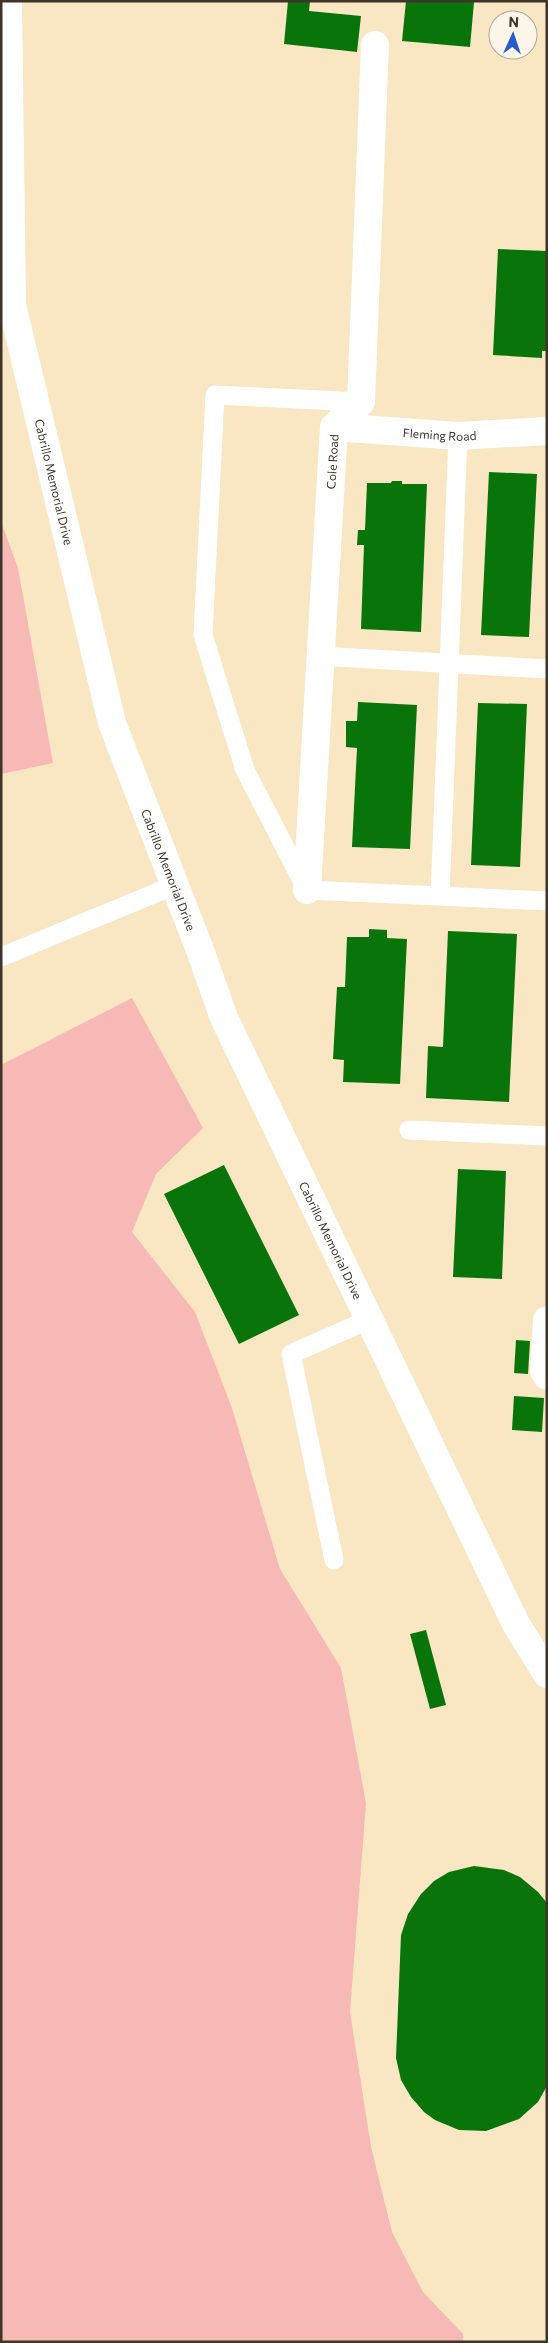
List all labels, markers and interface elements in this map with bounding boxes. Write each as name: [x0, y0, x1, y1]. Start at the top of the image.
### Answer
north arrow: [488, 10, 538, 60]
text: N: [508, 13, 519, 30]
street label: Cabrillo Memorial Drive: [33, 418, 76, 546]
street label: Fleming Road: [402, 425, 477, 443]
street label: Cole Road: [323, 434, 341, 490]
street label: Cabrillo Memorial Drive: [139, 807, 199, 932]
street label: Cabrillo Memorial Drive: [297, 1179, 365, 1301]

